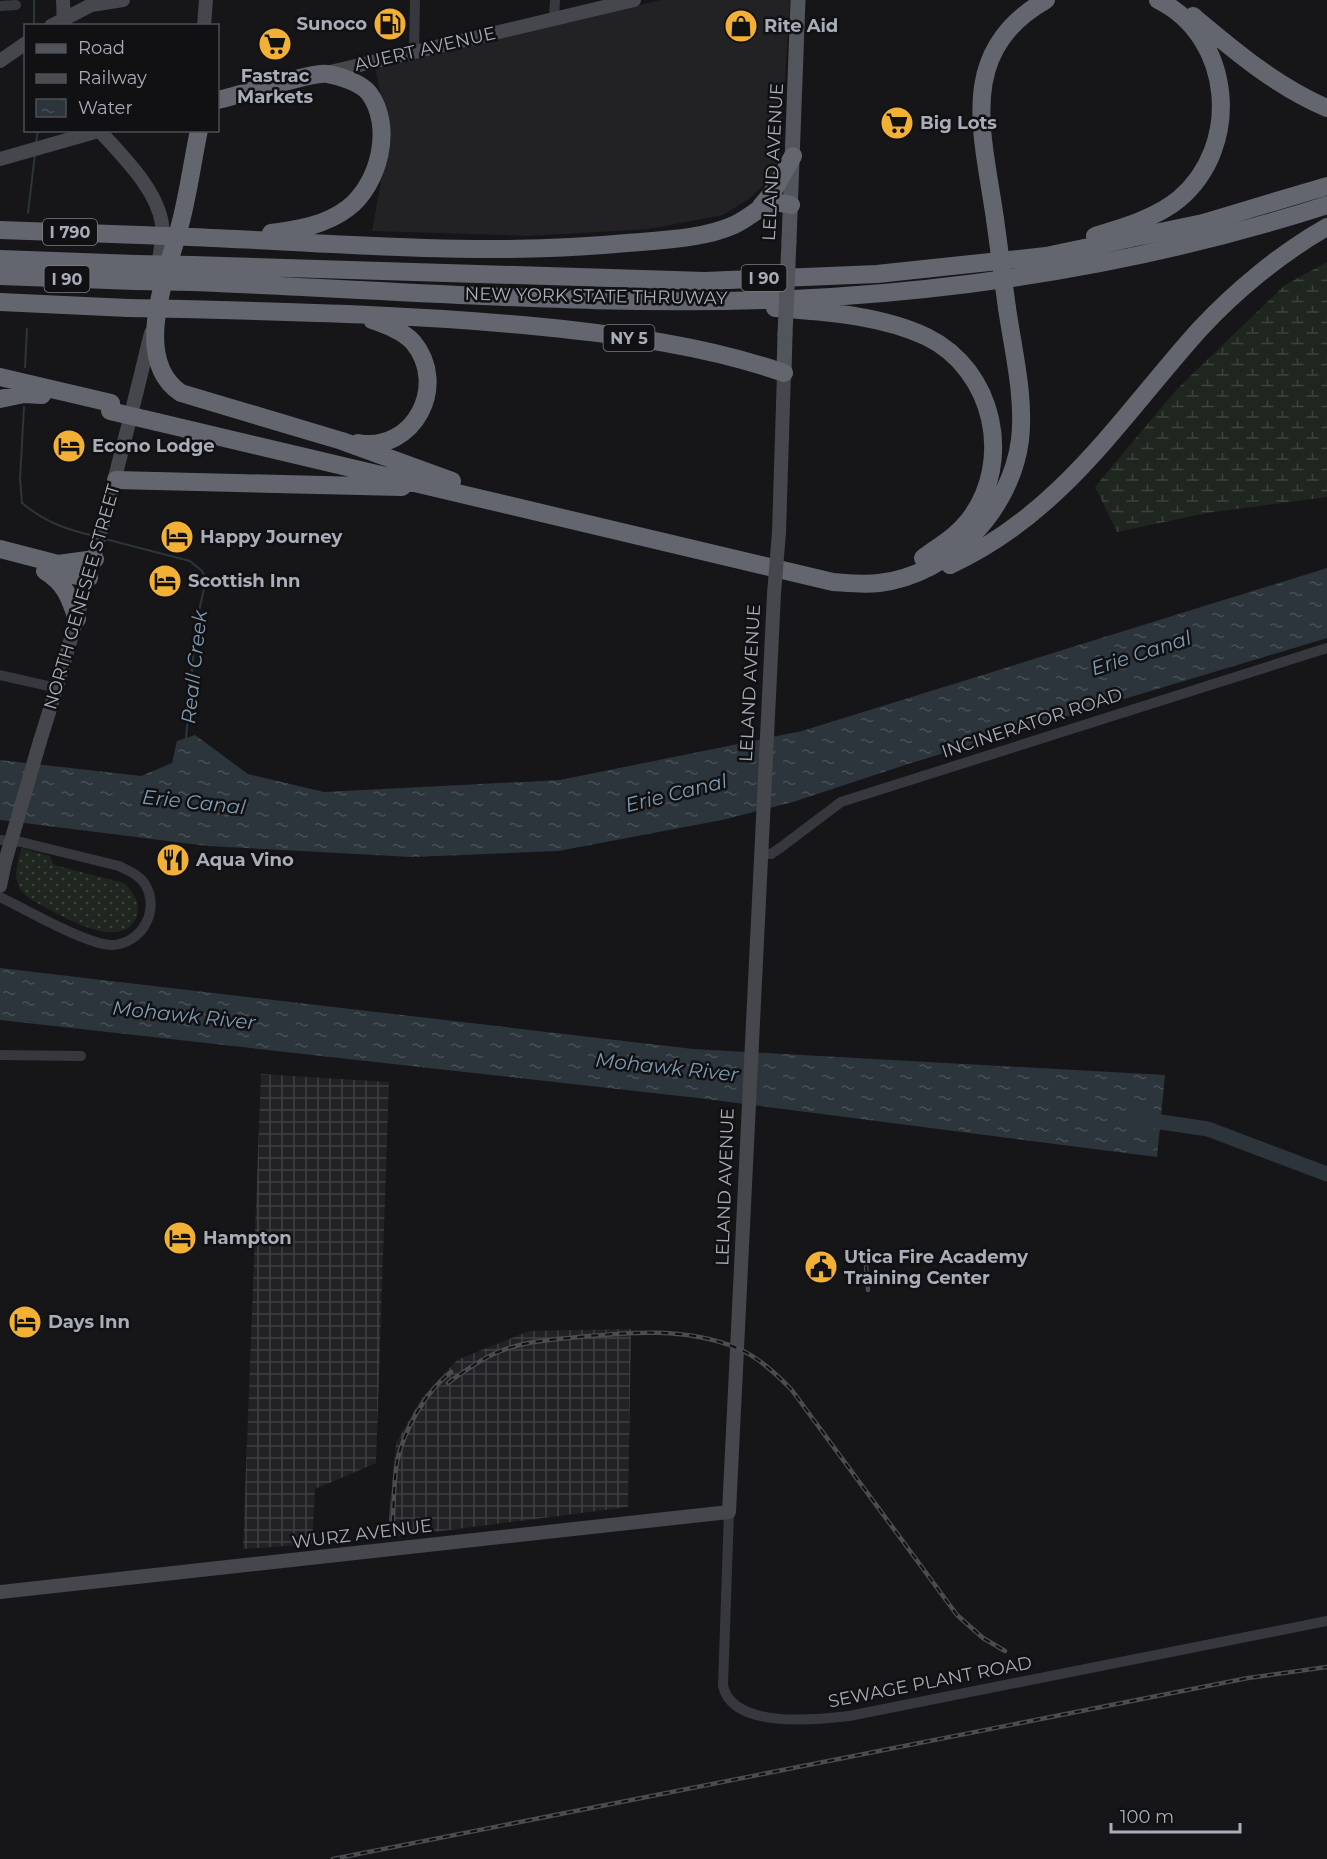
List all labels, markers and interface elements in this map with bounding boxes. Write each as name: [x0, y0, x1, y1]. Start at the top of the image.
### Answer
fuel station icon: Sunoco: [372, 6, 408, 42]
shop icon: Rite Aid: [723, 8, 759, 44]
place label: Sunoco: [297, 13, 367, 35]
place label: Rite Aid: [764, 15, 838, 37]
street label: AUERT AVENUE: [352, 22, 498, 76]
legend: [24, 24, 219, 132]
supermarket icon: Fastrac Markets: [257, 26, 293, 62]
text: Road: [78, 37, 125, 59]
place label: Fastrac Markets: [237, 65, 313, 108]
text: Railway: [78, 67, 147, 89]
street label: LELAND AVENUE: [758, 83, 788, 241]
text: Water: [78, 97, 133, 119]
supermarket icon: Big Lots: [879, 105, 915, 141]
place label: Big Lots: [920, 112, 997, 134]
road number: I 790: [43, 219, 97, 245]
road number: I 90: [742, 265, 786, 291]
road number: I 90: [44, 266, 90, 292]
street label: NEW YORK STATE THRUWAY: [464, 283, 728, 309]
road number: NY 5: [604, 325, 654, 351]
hotel icon: Econo Lodge: [51, 428, 87, 464]
place label: Econo Lodge: [92, 435, 215, 457]
street label: NORTH GENESEE STREET: [39, 481, 125, 712]
hotel icon: Happy Journey: [159, 519, 195, 555]
place label: Happy Journey: [200, 526, 343, 548]
hotel icon: Scottish Inn: [147, 563, 183, 599]
place label: Scottish Inn: [188, 570, 301, 592]
street label: LELAND AVENUE: [735, 604, 765, 762]
water label: Reall Creek: [176, 608, 212, 725]
water label: Erie Canal: [1088, 625, 1195, 680]
street label: INCINERATOR ROAD: [939, 683, 1125, 763]
water label: Erie Canal: [623, 769, 730, 817]
water label: Erie Canal: [141, 785, 248, 819]
restaurant icon: Aqua Vino: [155, 842, 191, 878]
place label: Aqua Vino: [195, 849, 294, 871]
water label: Mohawk River: [111, 996, 258, 1035]
water label: Mohawk River: [594, 1048, 741, 1087]
street label: LELAND AVENUE: [711, 1108, 739, 1266]
hotel icon: Hampton: [162, 1220, 198, 1256]
place label: Hampton: [203, 1227, 292, 1249]
place label: Utica Fire Academy Training Center: [844, 1246, 1028, 1289]
public building icon: Utica Fire Academy Training Center: [803, 1249, 839, 1285]
hotel icon: Days Inn: [7, 1304, 43, 1340]
place label: Days Inn: [48, 1311, 130, 1333]
street label: WURZ AVENUE: [291, 1514, 433, 1554]
street label: SEWAGE PLANT ROAD: [826, 1651, 1034, 1713]
scale bar: [1111, 1796, 1240, 1834]
text: 100 m: [1120, 1806, 1174, 1828]

